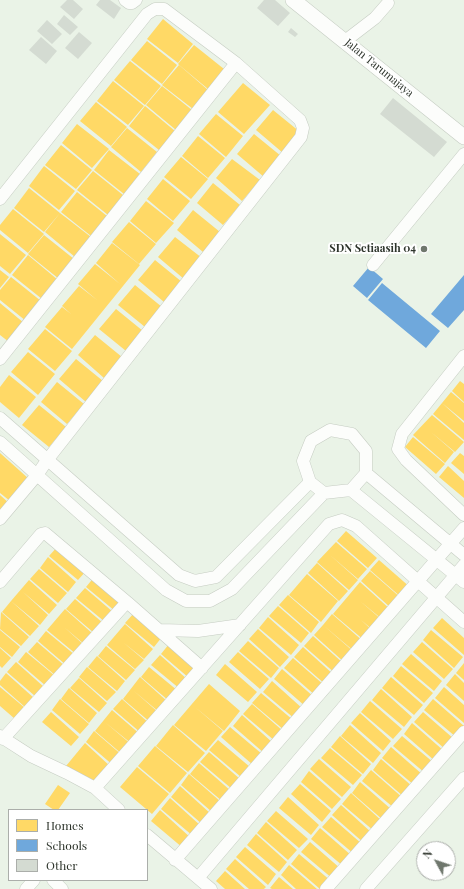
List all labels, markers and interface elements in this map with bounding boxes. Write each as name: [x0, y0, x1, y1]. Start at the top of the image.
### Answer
street label: Jalan Tarumajaya: [342, 36, 416, 100]
place label: SDN Setiaasih 04: [329, 242, 416, 256]
marker: SDN Setiaasih 04: [419, 244, 429, 254]
legend: [8, 809, 148, 881]
text: Homes: [46, 817, 84, 833]
text: Schools: [46, 837, 87, 853]
north arrow: [416, 841, 456, 881]
text: N: [419, 846, 435, 861]
text: Other: [46, 857, 78, 873]

